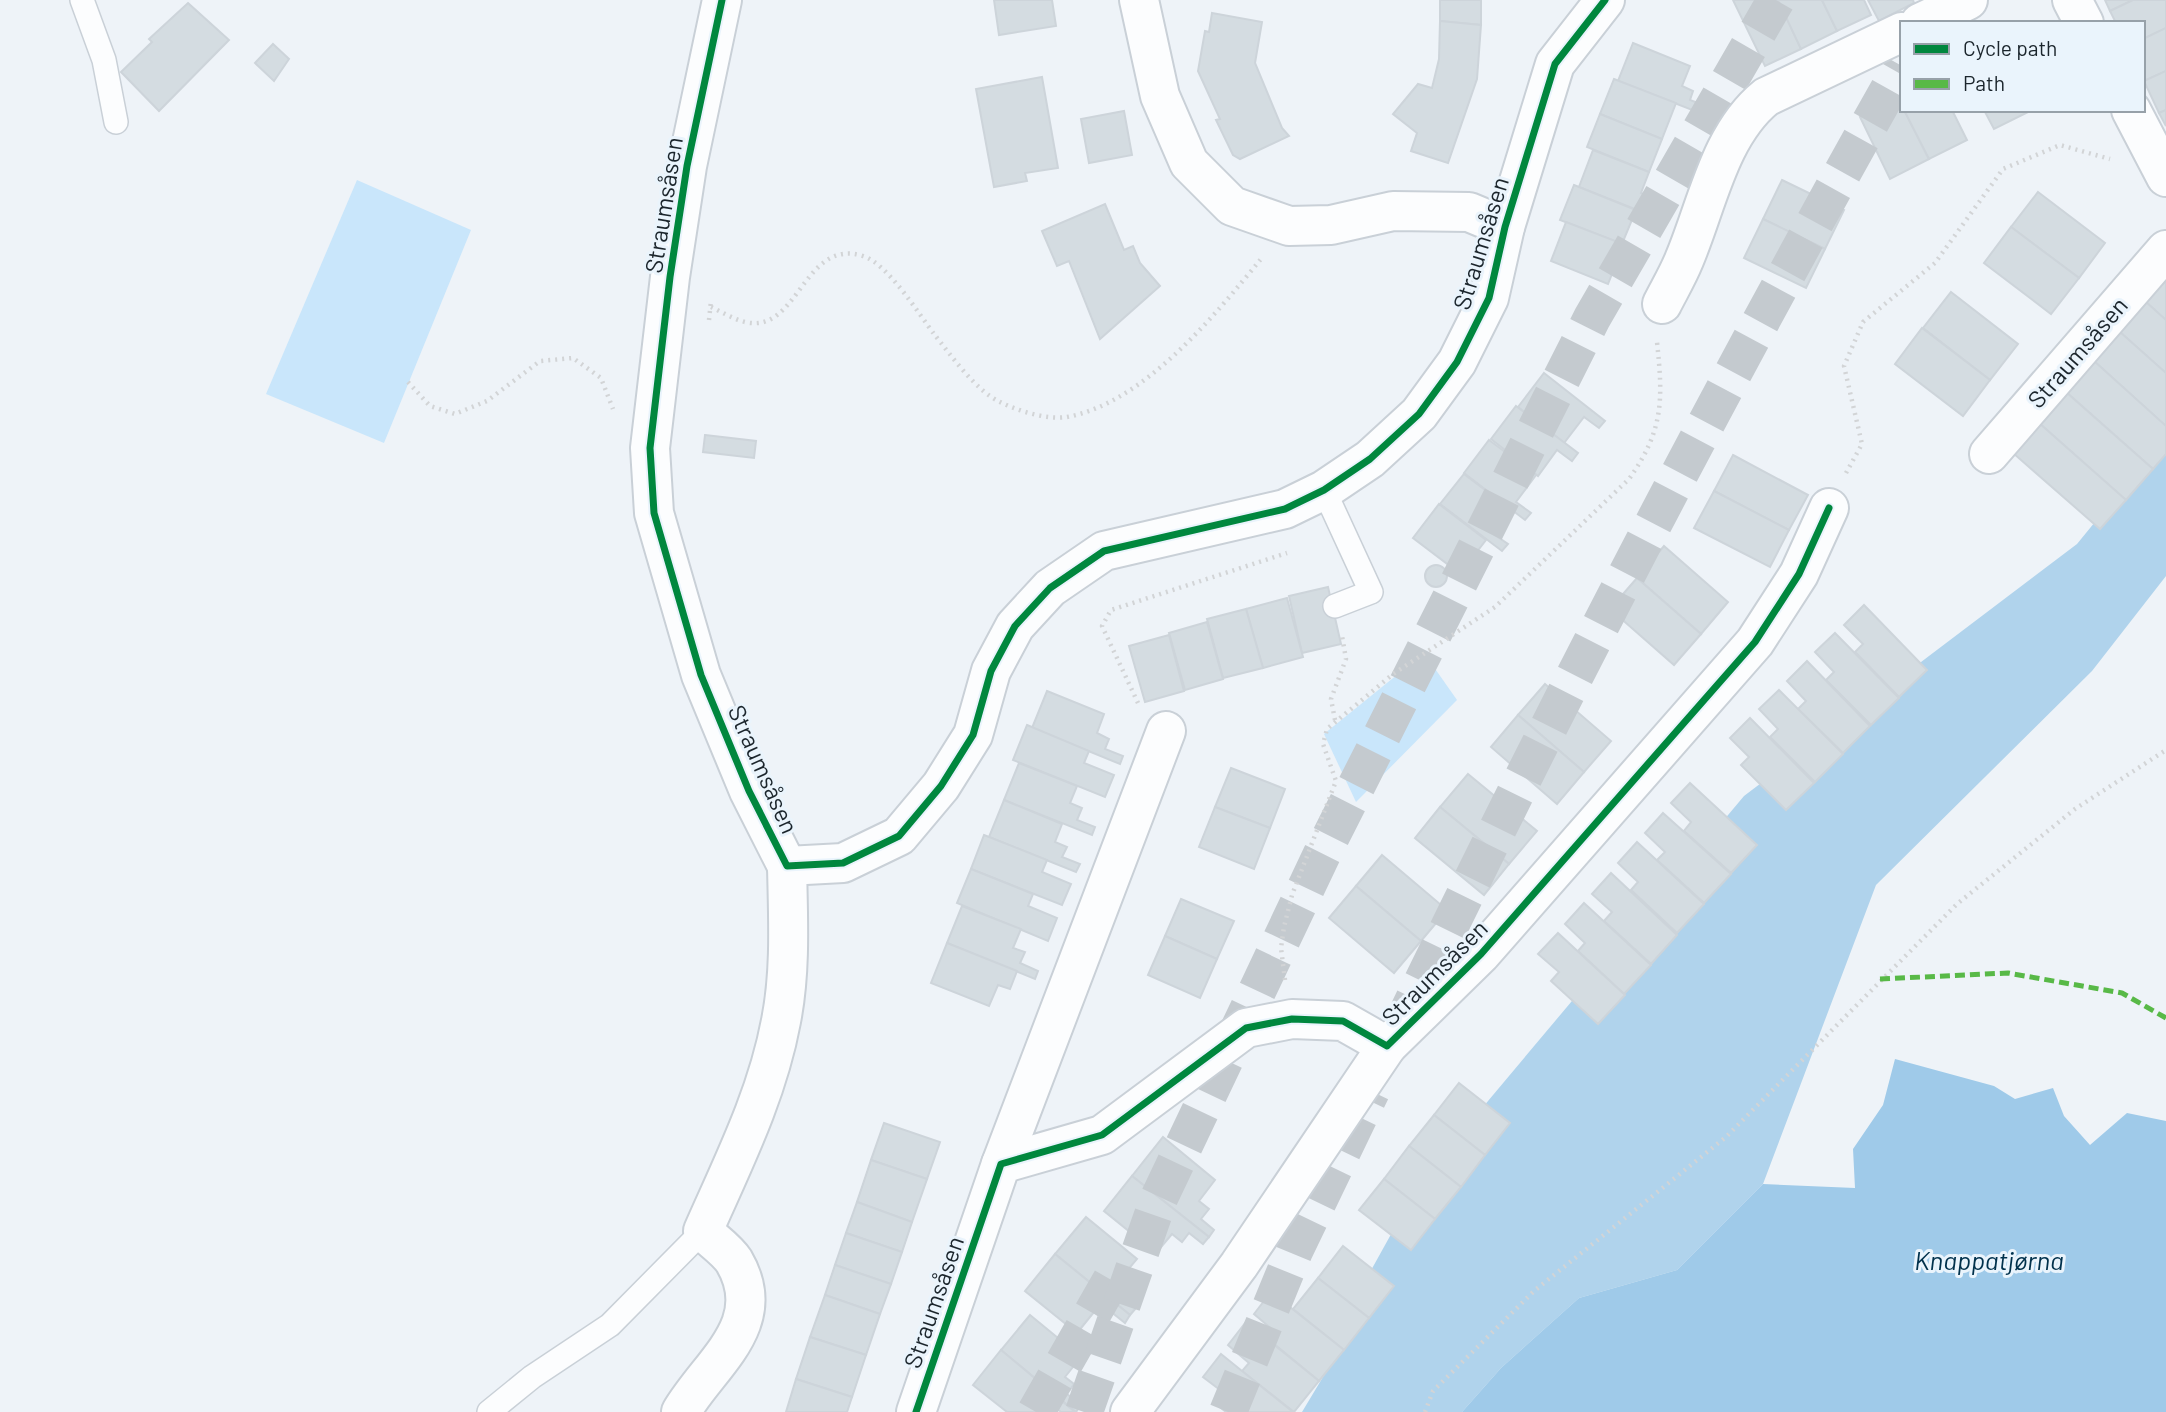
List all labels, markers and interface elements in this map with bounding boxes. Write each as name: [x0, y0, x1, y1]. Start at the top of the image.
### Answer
legend: [1900, 21, 2145, 112]
text: Cycle path: [1963, 35, 2057, 60]
text: Path: [1963, 70, 2005, 95]
street label: Straumsåsen: [638, 135, 688, 275]
street label: Straumsåsen: [1446, 173, 1514, 313]
street label: Straumsåsen: [2021, 291, 2133, 413]
street label: Straumsåsen: [723, 700, 805, 838]
street label: Straumsåsen: [1375, 913, 1493, 1031]
street label: Straumsåsen: [897, 1232, 969, 1372]
water label: Knappatjørna: [1914, 1244, 2064, 1275]

